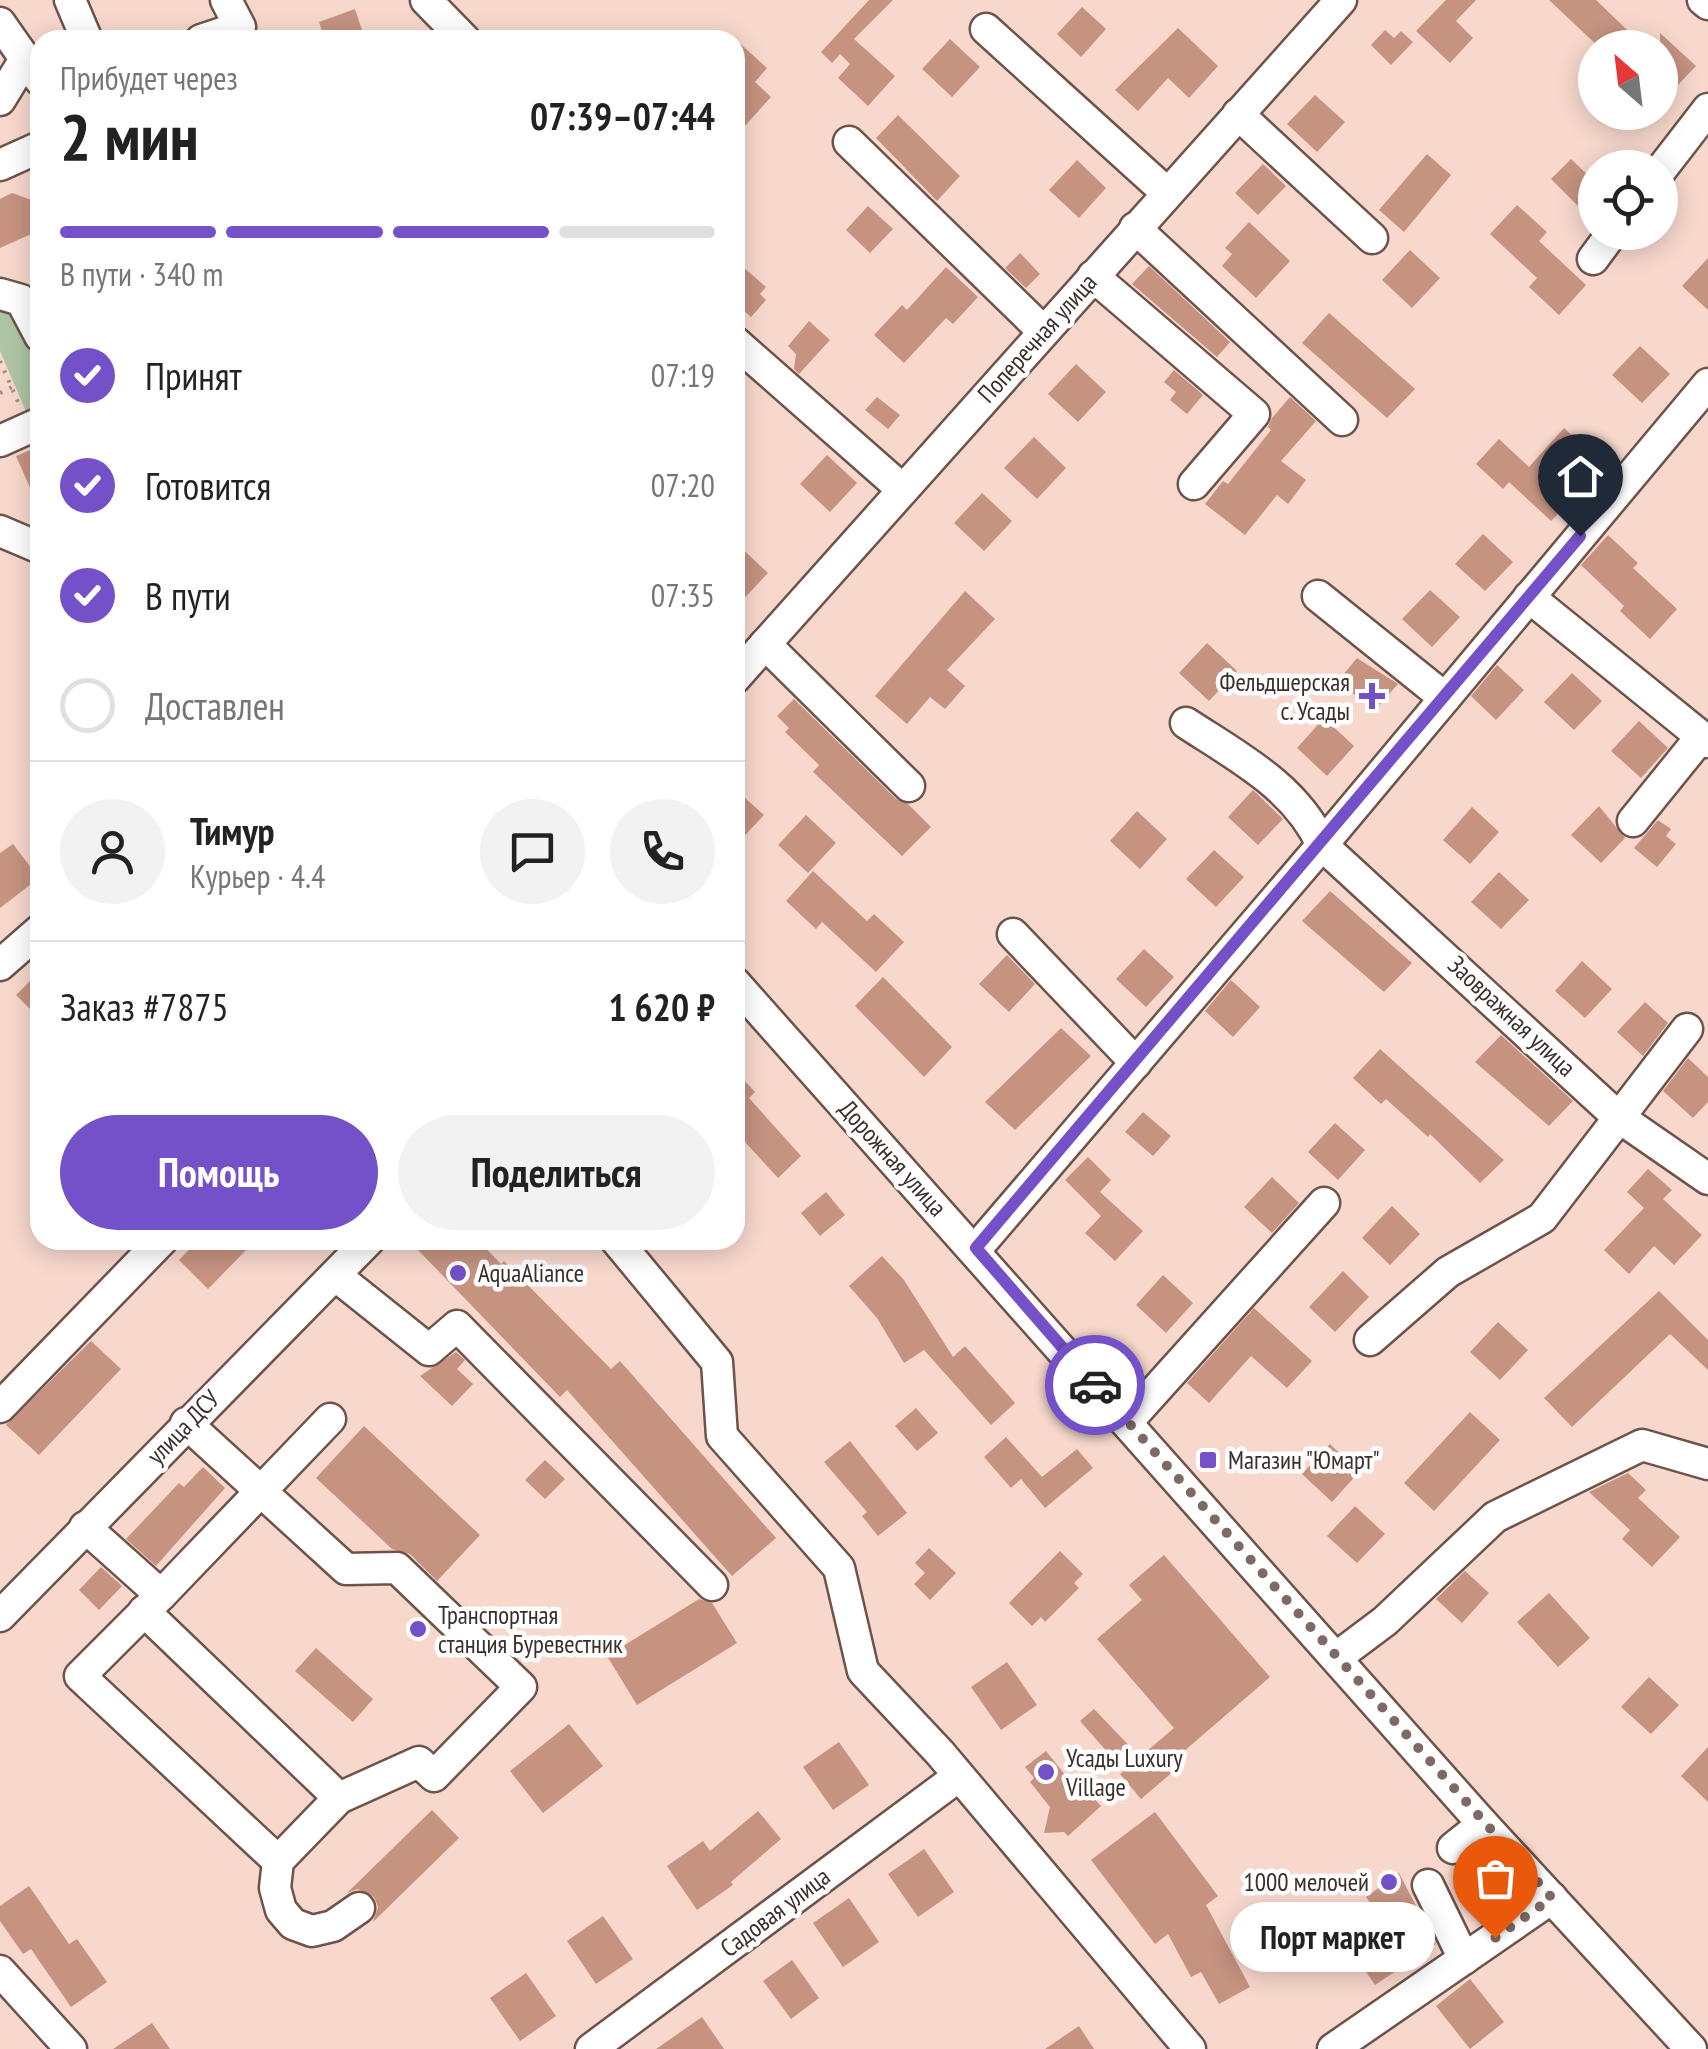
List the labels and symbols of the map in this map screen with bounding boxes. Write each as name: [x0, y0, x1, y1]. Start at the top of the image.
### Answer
north arrow: [1578, 30, 1678, 130]
street label: Поперечная улица: [971, 267, 1103, 409]
pin: [1538, 434, 1623, 537]
place label: Фельдшерская с. Усады: [1220, 666, 1350, 727]
marker: Фельдшерская с. Усады: [1359, 683, 1385, 709]
street label: Заовражная улица: [1441, 949, 1583, 1083]
street label: Дорожная улица: [832, 1093, 954, 1223]
place label: AquaAliance: [478, 1257, 584, 1289]
marker: AquaAliance: [447, 1262, 469, 1284]
courier: [1045, 1335, 1145, 1435]
street label: улица ДСУ: [140, 1382, 227, 1471]
place label: Магазин "Юмарт": [1228, 1444, 1380, 1476]
marker: Магазин "Юмарт": [1197, 1449, 1219, 1471]
place label: Транспортная станция Буревестник: [438, 1599, 623, 1660]
marker: Транспортная станция Буревестник: [407, 1618, 429, 1640]
place label: Усады Luxury Village: [1065, 1742, 1183, 1803]
marker: Усады Luxury Village: [1035, 1761, 1057, 1783]
pin: [1453, 1836, 1538, 1939]
street label: Садовая улица: [714, 1860, 836, 1964]
place label: 1000 мелочей: [1244, 1866, 1369, 1898]
marker: 1000 мелочей: [1378, 1871, 1400, 1893]
callout: Порт маркет: [1230, 1903, 1435, 1973]

